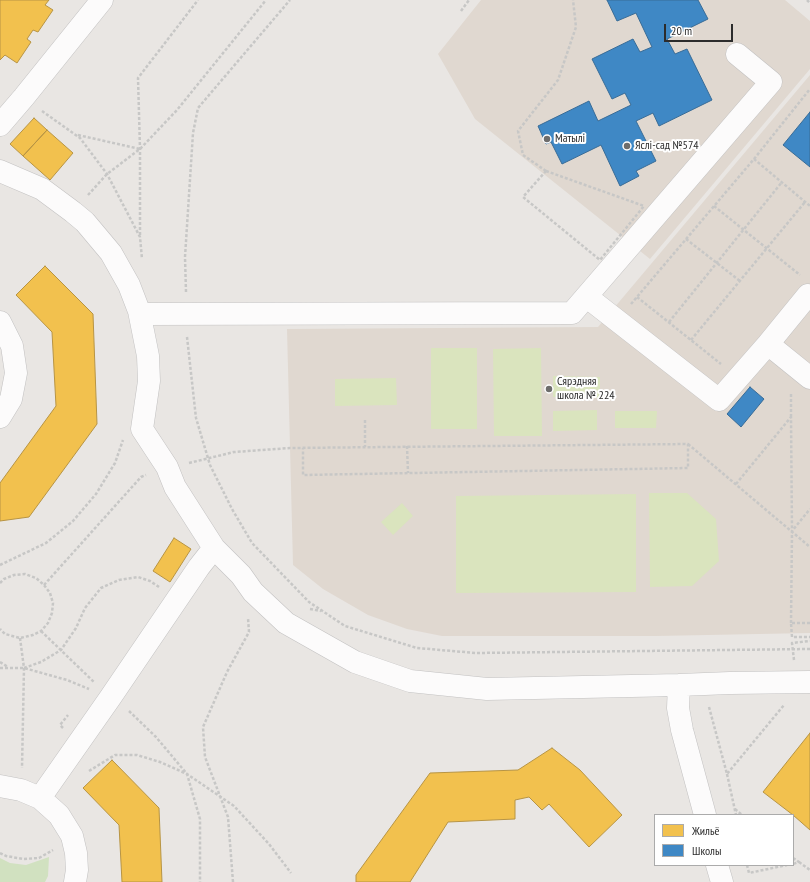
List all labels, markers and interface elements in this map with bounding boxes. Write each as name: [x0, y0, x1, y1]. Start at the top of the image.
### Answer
scale bar: [666, 16, 735, 42]
text: 20 m: [671, 23, 692, 38]
place label: Матылі: [555, 132, 585, 146]
marker: Матылі: [542, 134, 552, 144]
place label: Яслі-сад №574: [635, 139, 699, 153]
marker: Яслі-сад №574: [622, 141, 632, 151]
place label: Сярэдняя школа № 224: [557, 375, 615, 403]
marker: Сярэдняя школа № 224: [544, 384, 554, 394]
legend: [654, 814, 794, 866]
text: Жильё: [692, 823, 719, 838]
text: Школы: [692, 843, 721, 858]

